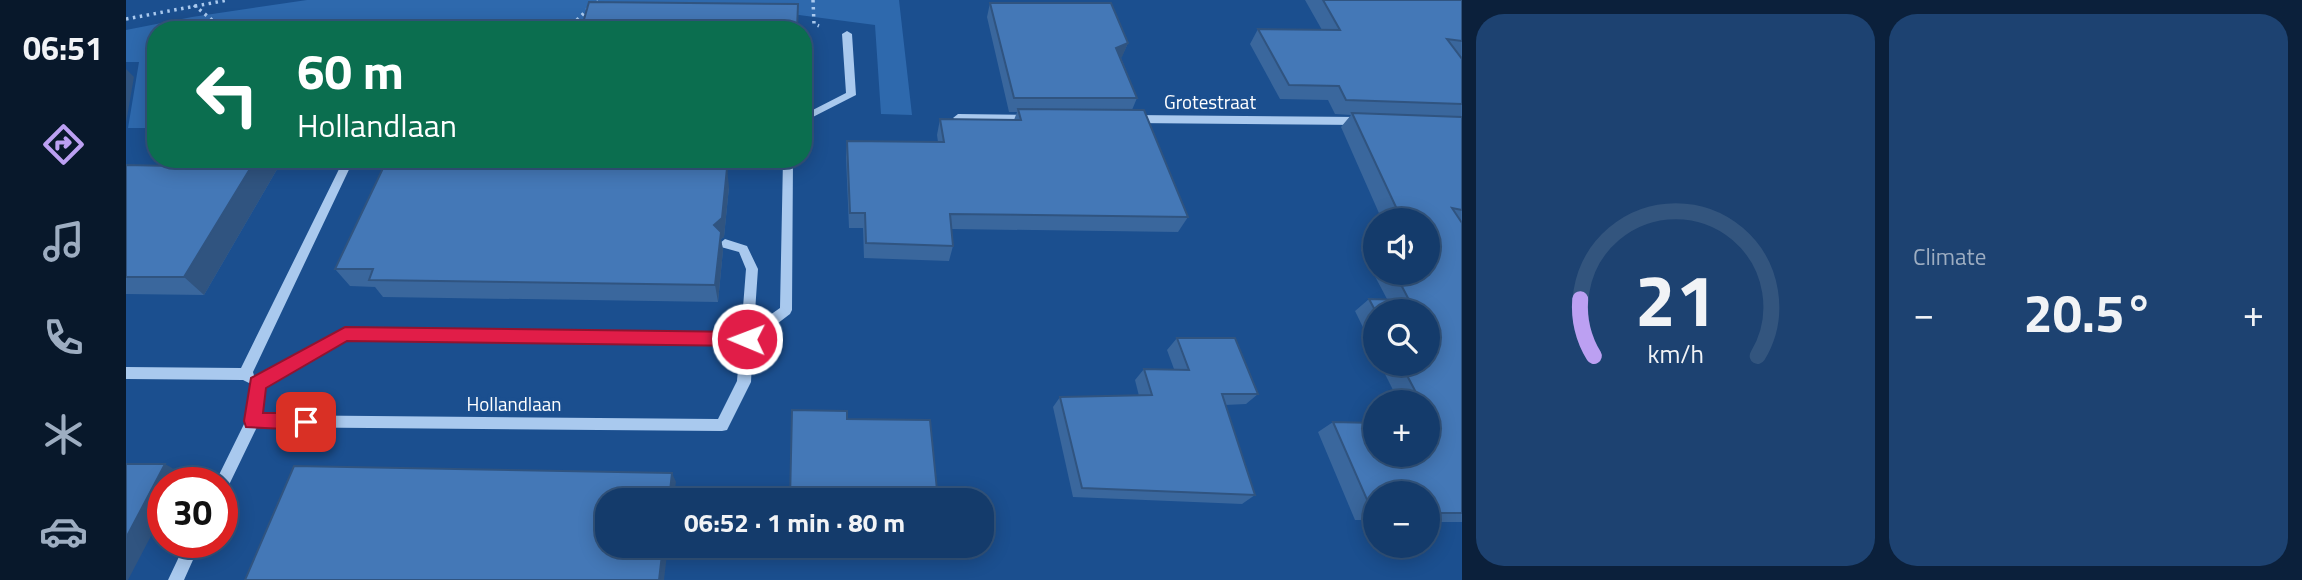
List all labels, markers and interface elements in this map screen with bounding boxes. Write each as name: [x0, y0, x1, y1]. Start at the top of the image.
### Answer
text: 06:51: [23, 24, 103, 72]
text: 60 m: [297, 33, 404, 108]
icon: left: [182, 49, 273, 140]
street label: Grotestraat: [1164, 87, 1256, 116]
text: Hollandlaan: [297, 101, 457, 149]
icon: directions: [39, 120, 88, 169]
map controls: [1363, 208, 1440, 558]
button: sound: [1363, 208, 1440, 285]
icon: music: [39, 217, 88, 266]
text: Climate: [1913, 239, 1986, 274]
text: 21: [1635, 244, 1716, 354]
text: 20.5°: [2024, 273, 2153, 352]
text: −: [1913, 284, 1934, 342]
text: +: [2243, 284, 2264, 342]
button: search: [1363, 299, 1440, 376]
position arrow: [710, 302, 784, 376]
icon: phone: [39, 313, 88, 362]
text: km/h: [1647, 335, 1704, 373]
street label: Hollandlaan: [467, 389, 561, 418]
button: +: [1363, 390, 1440, 467]
pin: [276, 392, 336, 452]
icon: arrive: [287, 403, 325, 441]
icon: climate: [39, 410, 88, 459]
speed limit sign: 30: [147, 467, 238, 558]
button: −: [1363, 481, 1440, 558]
text: 06:52 · 1 min · 80 m: [684, 503, 905, 542]
icon: car: [39, 507, 88, 556]

